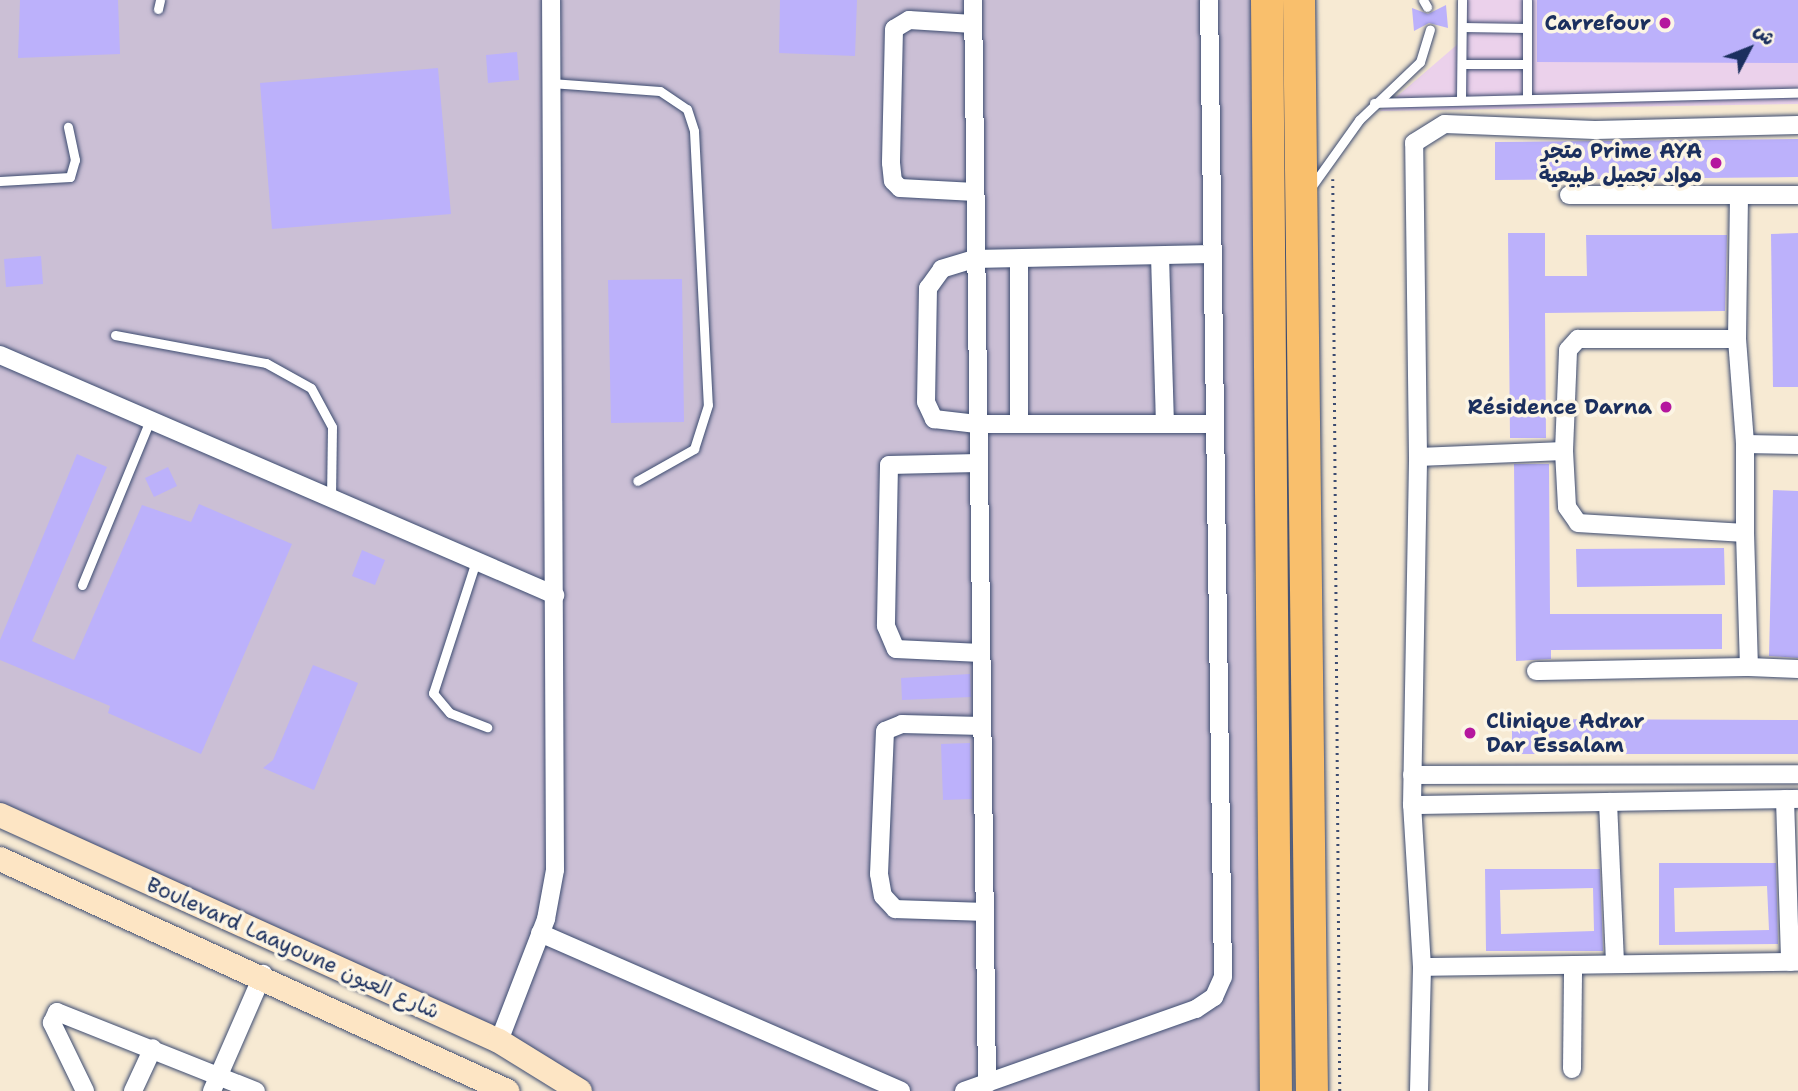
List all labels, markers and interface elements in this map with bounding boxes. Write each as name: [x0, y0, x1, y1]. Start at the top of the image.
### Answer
place label: Carrefour: [1544, 10, 1651, 36]
north arrow: [1714, 14, 1784, 84]
marker: Carrefour: [1657, 15, 1673, 31]
text: ش: [1749, 18, 1781, 51]
place label: متجر Prime AYA مواد تجميل طبيعية: [1539, 138, 1702, 188]
marker: متجر Prime AYA مواد تجميل طبيعية: [1708, 155, 1724, 171]
place label: Résidence Darna: [1468, 394, 1652, 420]
marker: Résidence Darna: [1658, 399, 1674, 415]
place label: Clinique Adrar Dar Essalam: [1486, 708, 1645, 758]
marker: Clinique Adrar Dar Essalam: [1460, 723, 1480, 743]
street label: Boulevard Laayoune شارع العيون: [143, 872, 443, 1024]

